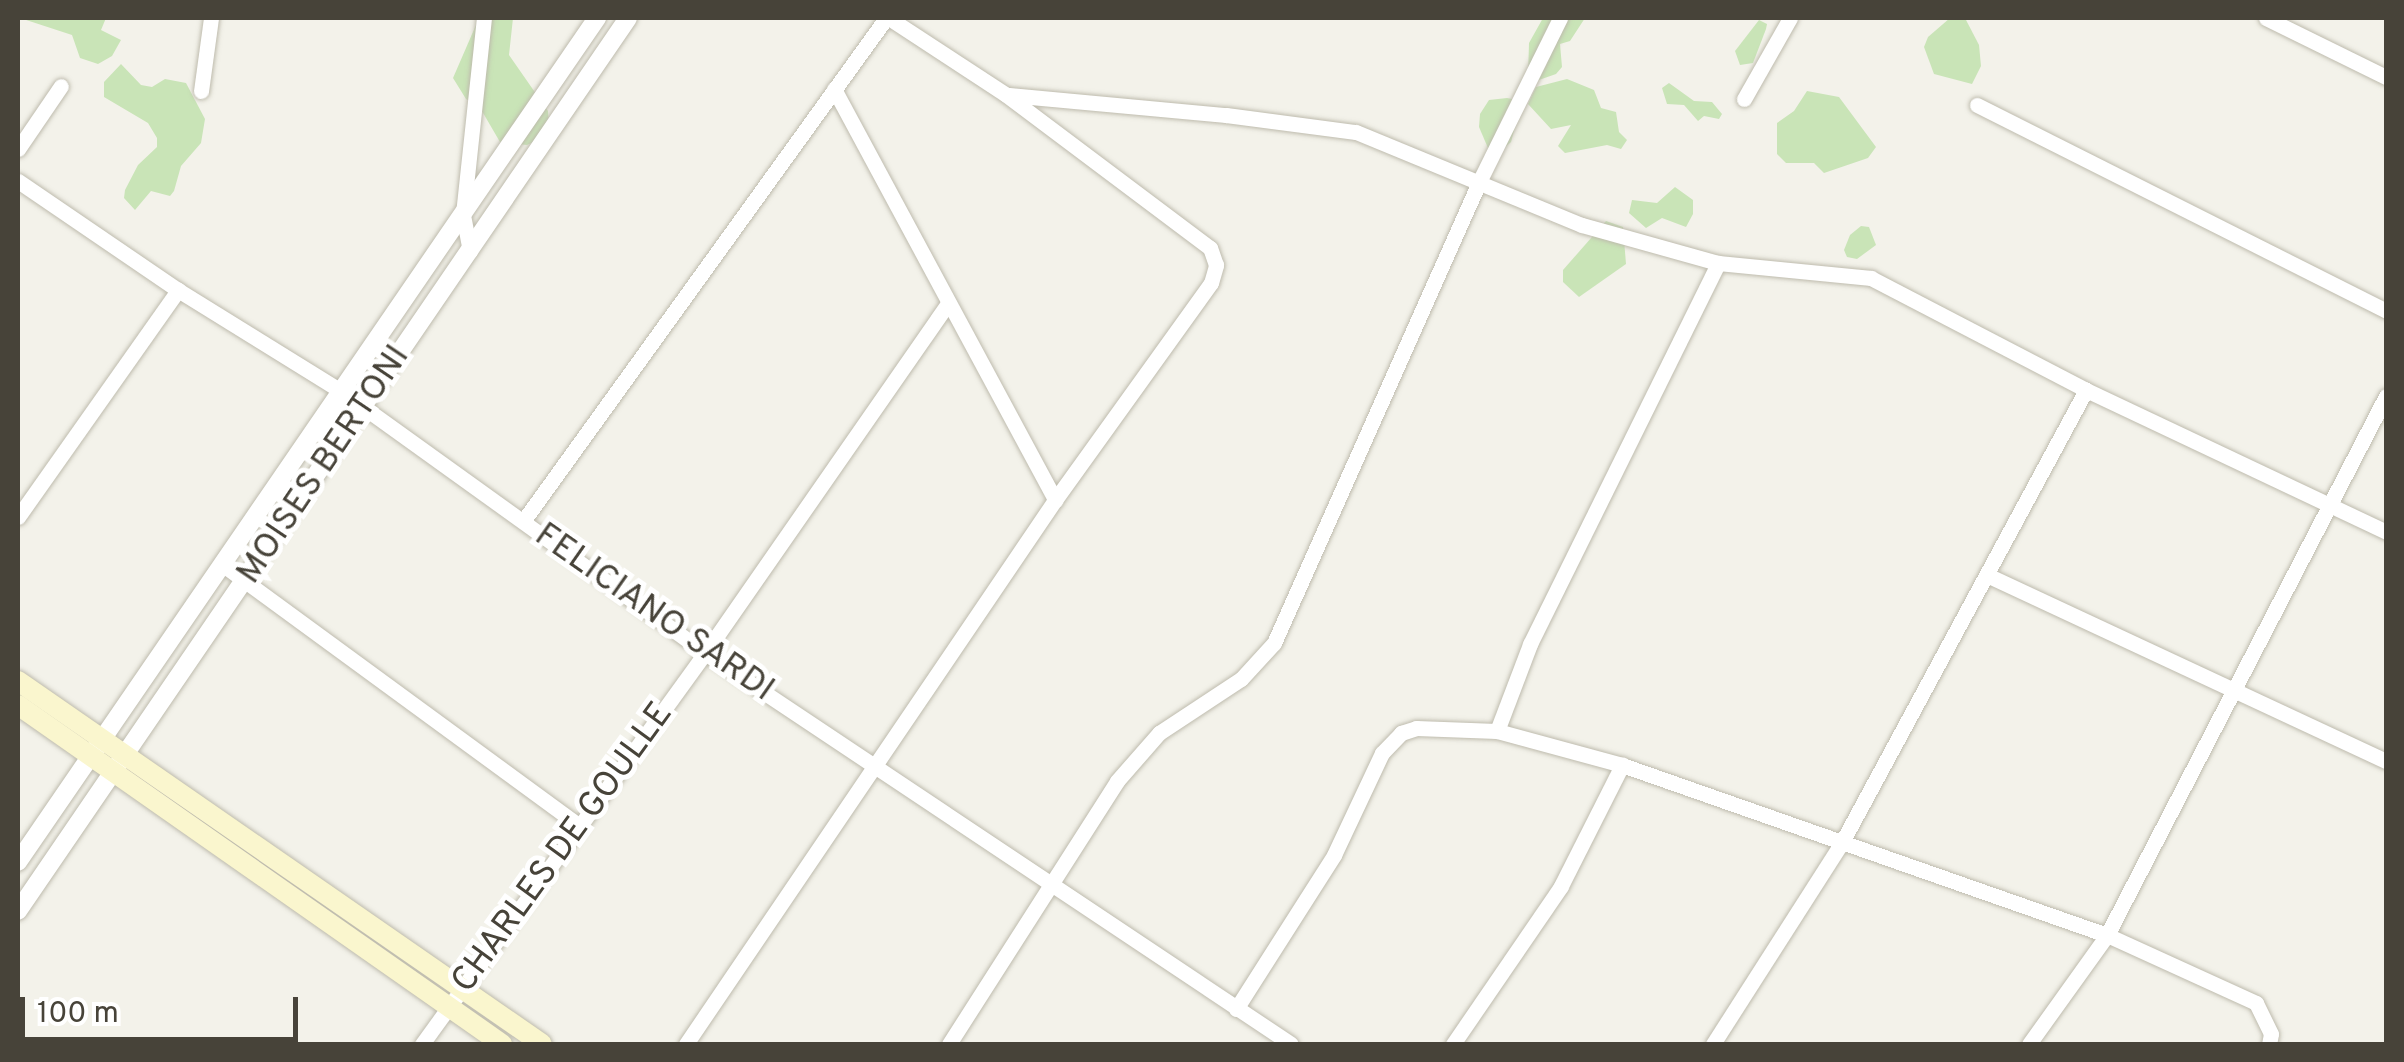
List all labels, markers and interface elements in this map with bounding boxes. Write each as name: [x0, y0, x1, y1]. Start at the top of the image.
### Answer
street label: MOISES BERTONI: [229, 338, 419, 592]
street label: FELICIANO SARDI: [526, 515, 782, 711]
street label: CHARLES DE GOULLE: [444, 695, 682, 1001]
scale bar: [25, 977, 302, 1039]
text: 100 m: [37, 996, 119, 1033]

